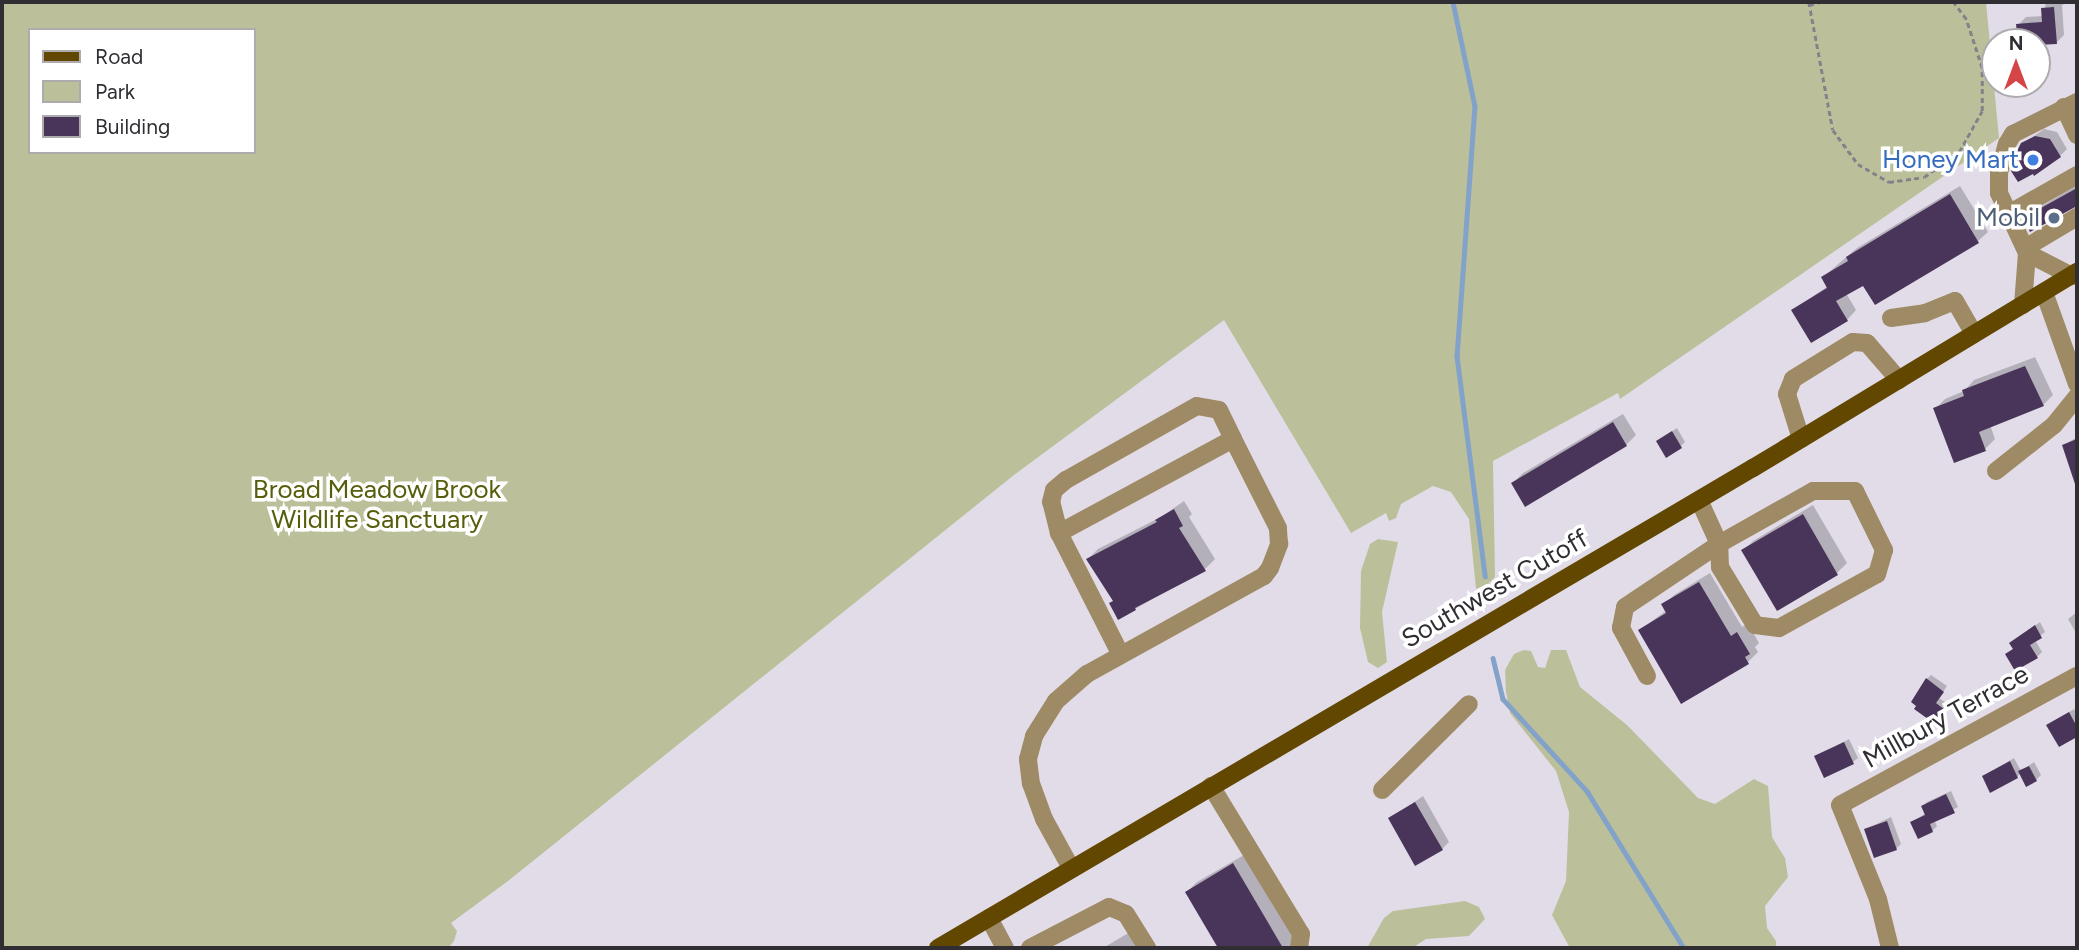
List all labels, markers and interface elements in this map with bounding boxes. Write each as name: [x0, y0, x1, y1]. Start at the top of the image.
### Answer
legend: [28, 28, 256, 154]
north arrow: [1981, 28, 2051, 98]
text: N: [2009, 32, 2023, 55]
text: Road: [95, 44, 143, 69]
text: Park: [95, 79, 135, 104]
text: Building: [95, 114, 170, 139]
place label: Honey Mart: [1882, 144, 2019, 176]
marker: Honey Mart: [2025, 152, 2041, 168]
place label: Mobil: [1976, 202, 2040, 234]
marker: Mobil: [2046, 210, 2062, 226]
park label: Broad Meadow Brook Wildlife Sanctuary: [253, 474, 501, 536]
street label: Southwest Cutoff: [1396, 523, 1594, 655]
street label: Millbury Terrace: [1858, 659, 2034, 775]

